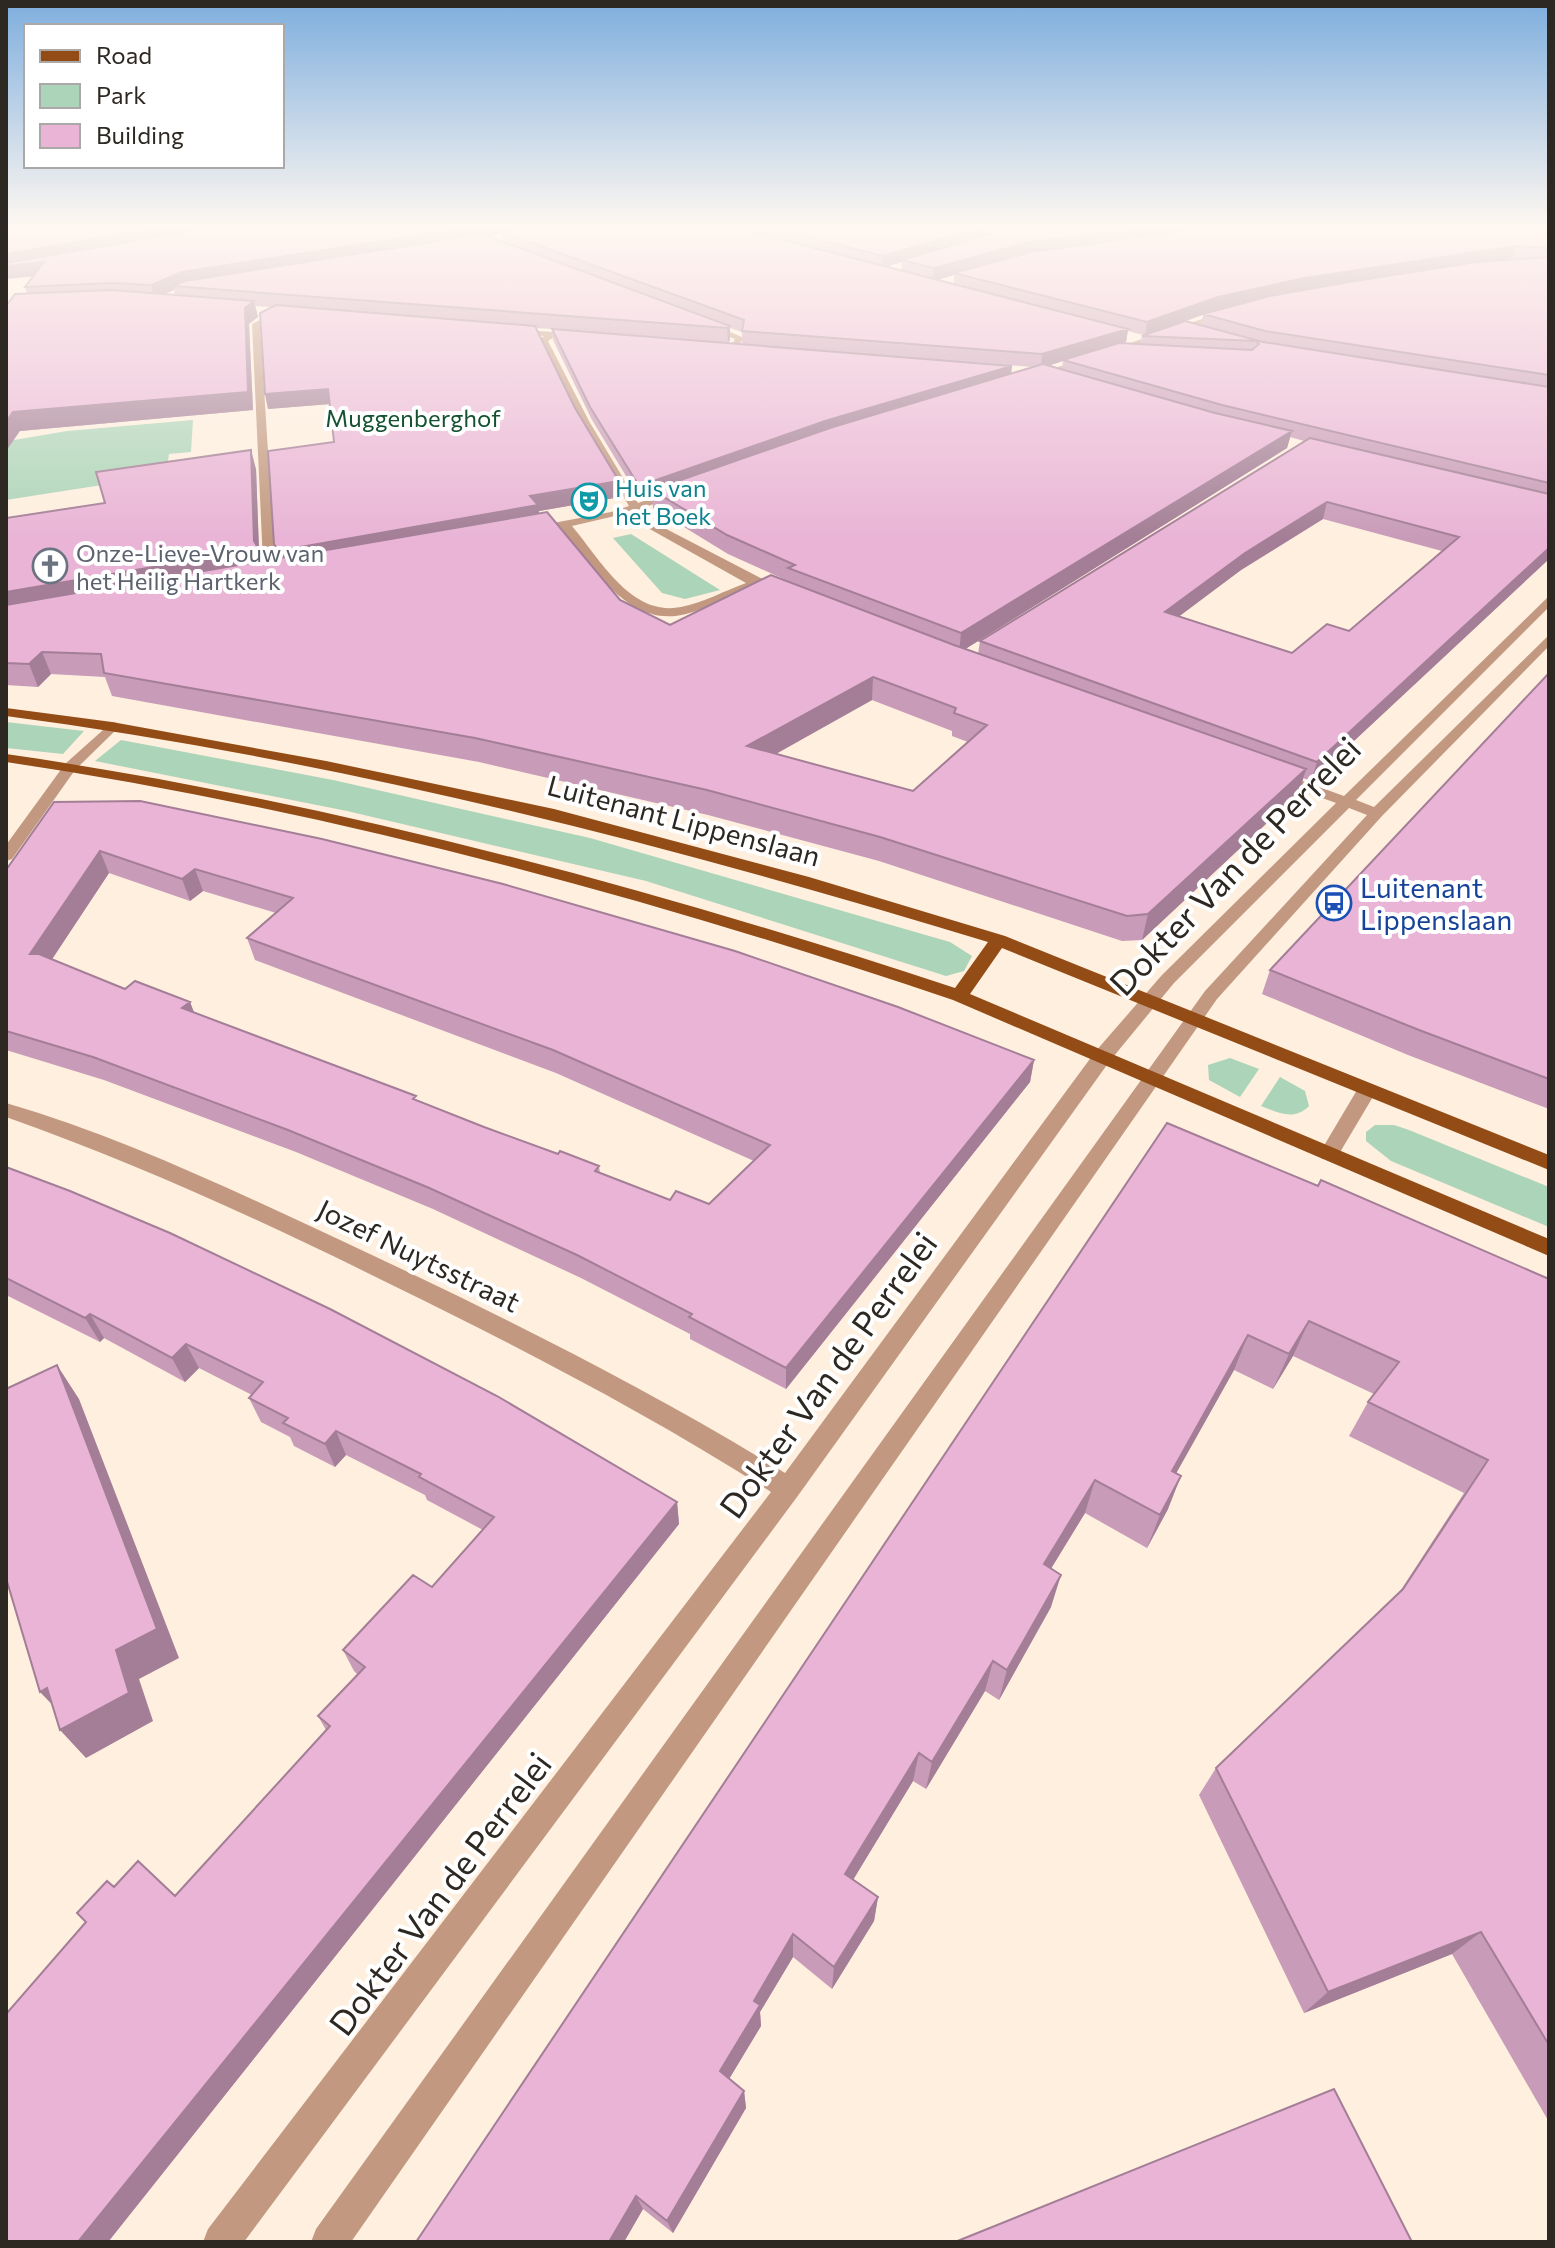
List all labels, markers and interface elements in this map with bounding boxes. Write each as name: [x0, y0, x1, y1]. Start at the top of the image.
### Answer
legend: [24, 24, 284, 168]
text: Road: [96, 40, 152, 69]
text: Park: [96, 80, 146, 109]
text: Building: [96, 120, 184, 149]
park label: Muggenberghof: [325, 403, 501, 432]
place label: Huis van het Boek: [615, 473, 711, 530]
theatre icon: Huis van het Boek: [570, 482, 608, 520]
place label: Onze-Lieve-Vrouw van het Heilig Hartkerk: [76, 538, 324, 595]
church icon: Onze-Lieve-Vrouw van het Heilig Hartkerk: [31, 547, 69, 585]
street label: Dokter Van de Perrelei: [1100, 727, 1368, 1003]
street label: Luitenant Lippenslaan: [544, 767, 824, 873]
place label: Luitenant Lippenslaan: [1360, 870, 1512, 936]
bus stop icon: Luitenant Lippenslaan: [1315, 884, 1353, 922]
street label: Jozef Nuytsstraat: [312, 1191, 526, 1319]
street label: Dokter Van de Perrelei: [709, 1223, 945, 1525]
street label: Dokter Van de Perrelei: [319, 1743, 559, 2043]

